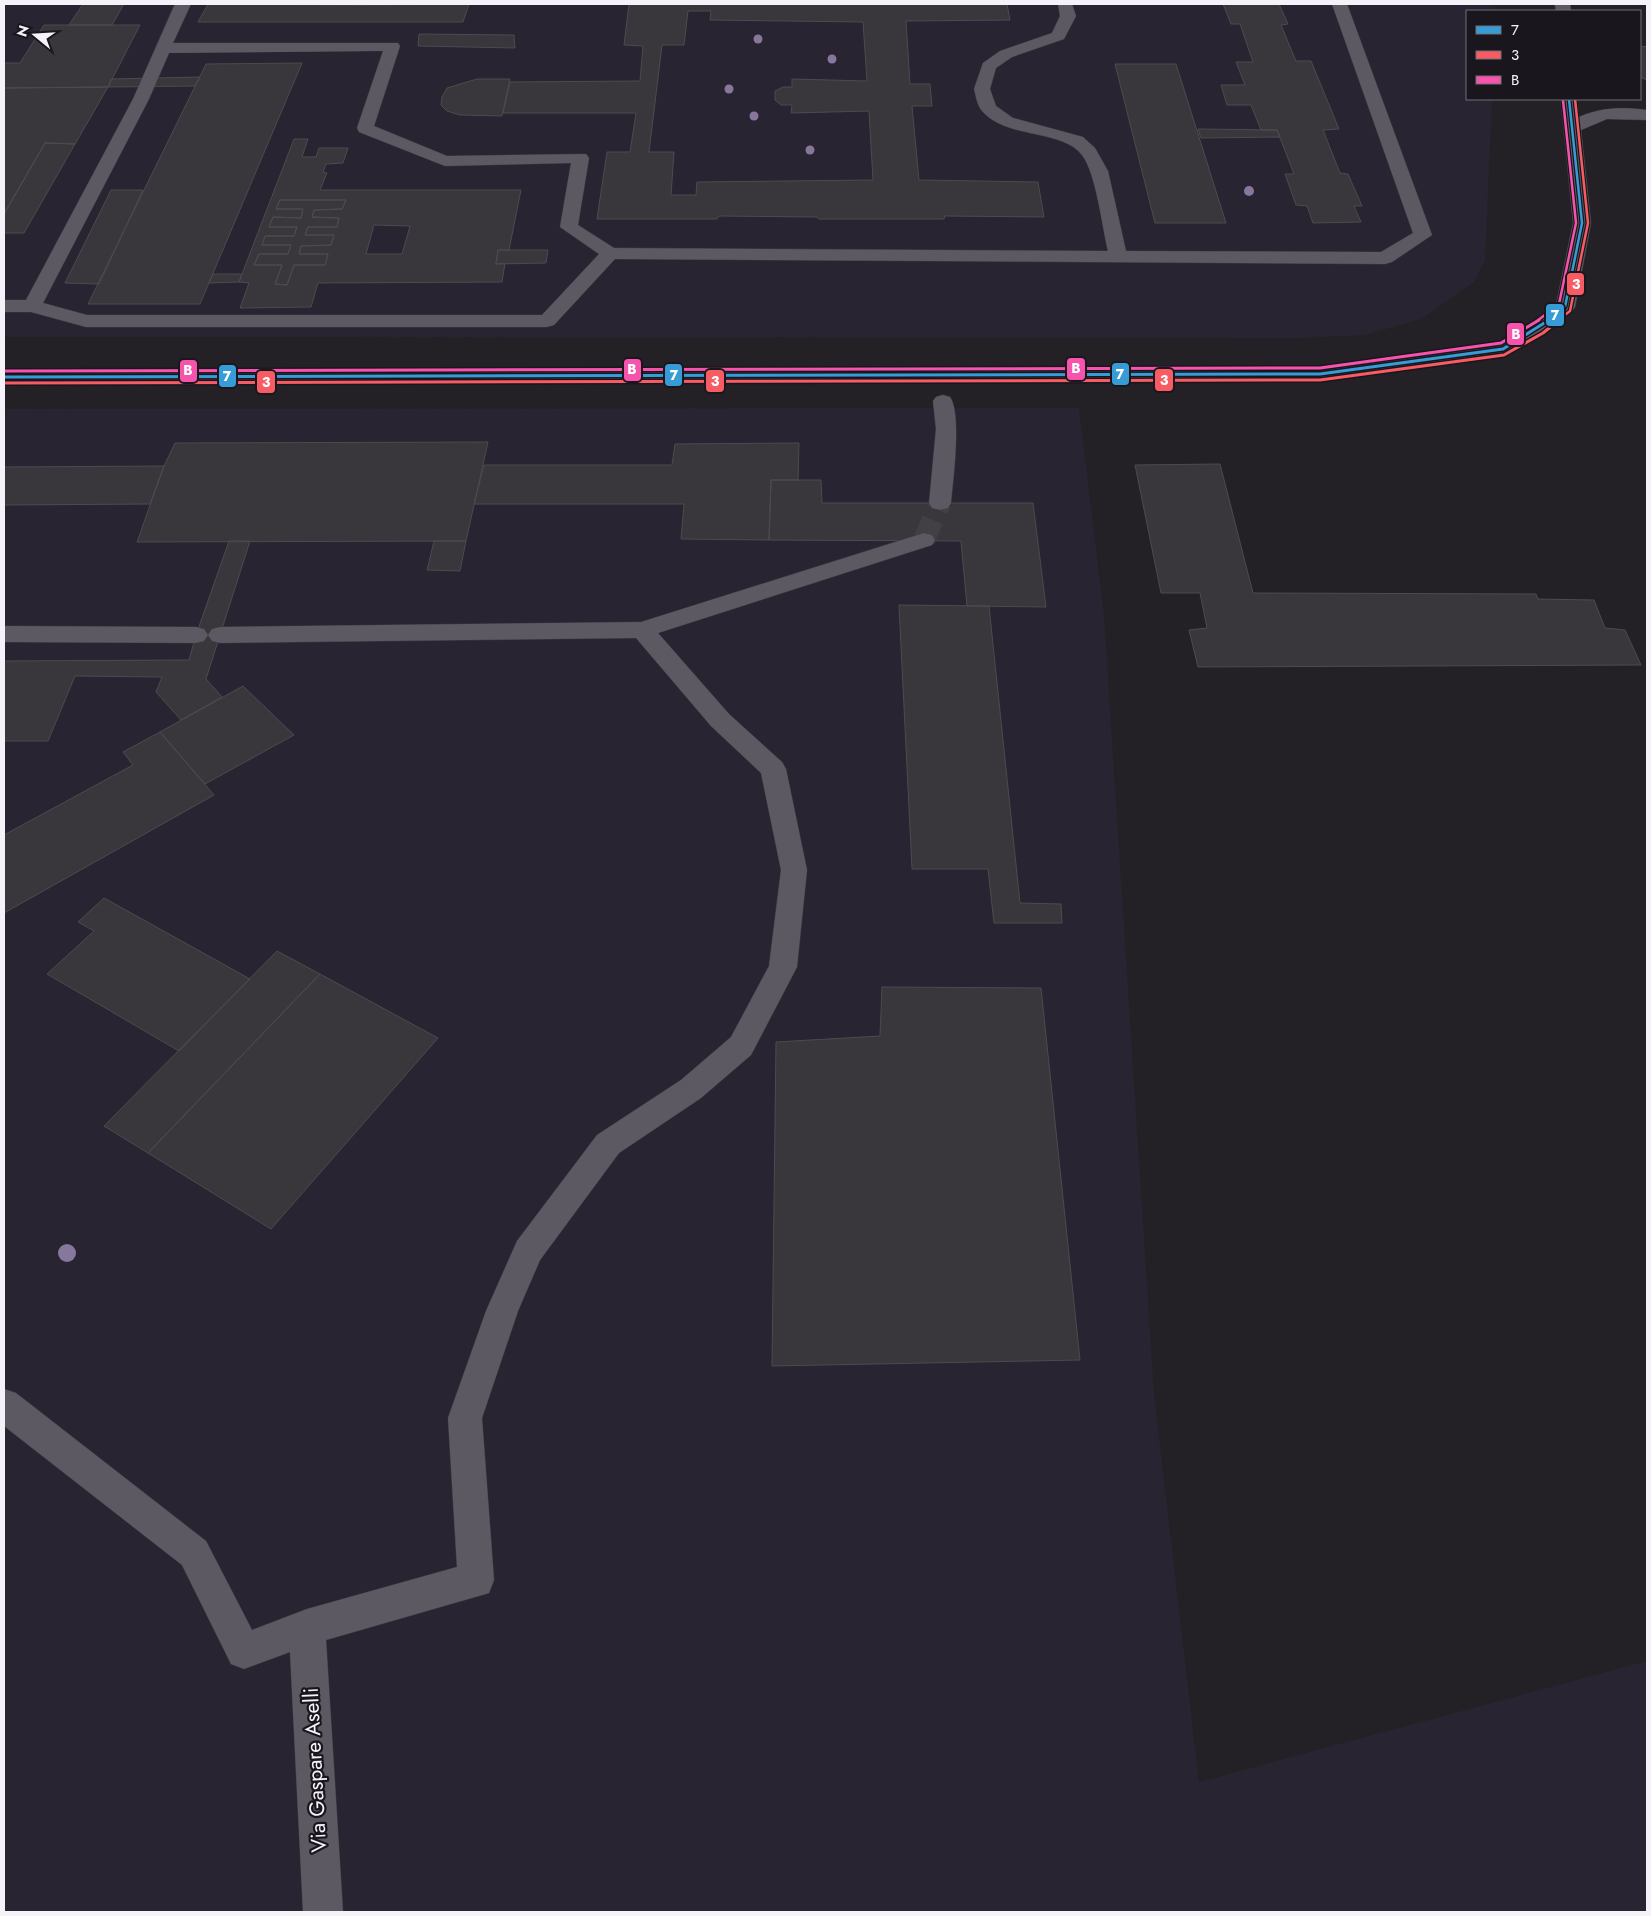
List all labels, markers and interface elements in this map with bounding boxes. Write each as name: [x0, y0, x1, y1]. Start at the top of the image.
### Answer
north arrow: [10, 10, 60, 60]
legend: [1466, 10, 1641, 100]
text: 7: [1511, 19, 1519, 41]
text: N: [11, 23, 34, 39]
text: 3: [1511, 44, 1519, 66]
text: B: [1511, 69, 1519, 91]
line badge: 3: [1566, 272, 1585, 296]
text: 3: [1572, 274, 1581, 294]
line badge: 7: [1545, 303, 1565, 327]
text: 7: [1551, 305, 1560, 325]
line badge: B: [1506, 322, 1525, 346]
text: B: [1511, 324, 1521, 344]
line badge: B: [1066, 357, 1086, 381]
line badge: B: [623, 358, 642, 382]
text: B: [1071, 358, 1081, 378]
line badge: B: [179, 359, 198, 383]
text: B: [627, 359, 637, 379]
text: B: [183, 360, 193, 380]
line badge: 7: [1111, 362, 1130, 386]
line badge: 7: [664, 363, 683, 387]
line badge: 7: [218, 364, 237, 388]
text: 7: [1116, 364, 1125, 384]
text: 7: [670, 365, 679, 385]
text: 7: [223, 366, 232, 386]
line badge: 3: [1154, 368, 1174, 392]
line badge: 3: [705, 369, 725, 393]
line badge: 3: [256, 370, 276, 394]
text: 3: [1160, 370, 1169, 390]
text: 3: [711, 371, 720, 391]
text: 3: [262, 372, 271, 392]
street label: Via Gaspare Aselli: [296, 1687, 334, 1853]

